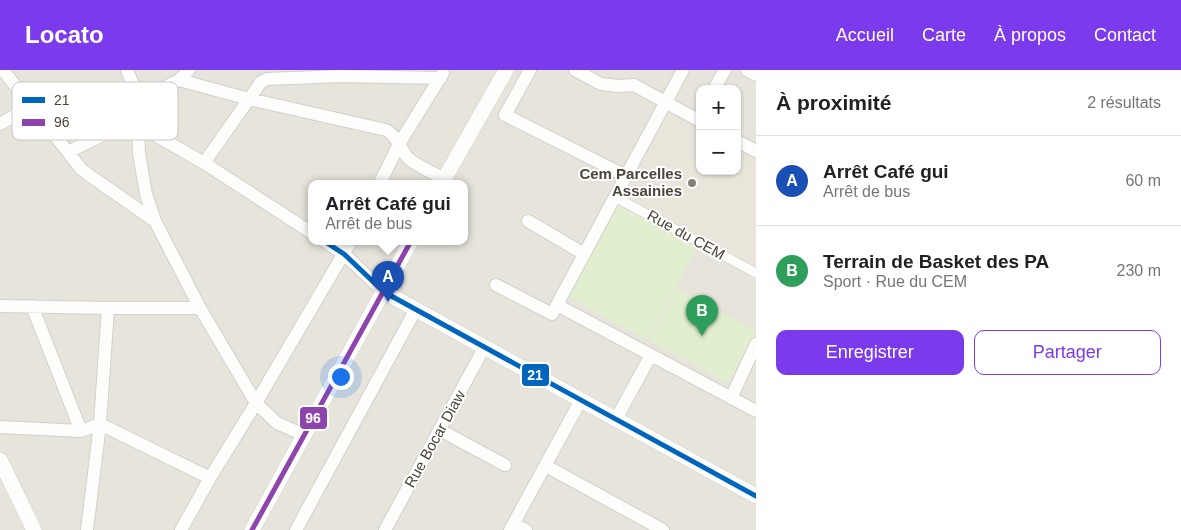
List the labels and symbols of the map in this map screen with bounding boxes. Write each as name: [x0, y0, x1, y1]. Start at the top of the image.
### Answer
legend: [12, 82, 178, 140]
text: 21: [54, 92, 70, 108]
text: 96: [54, 114, 70, 130]
place label: Cem Parcelles Assainies: [579, 165, 682, 199]
marker: Cem Parcelles Assainies: [686, 177, 698, 189]
street label: Rue du CEM: [645, 206, 728, 263]
pin: A: [372, 261, 404, 302]
pin: B: [686, 295, 718, 336]
line badge: 21: [521, 363, 550, 387]
your location: [328, 364, 354, 390]
text: 21: [527, 367, 543, 383]
street label: Rue Bocar Diaw: [401, 387, 468, 490]
line badge: 96: [299, 406, 328, 430]
text: 96: [305, 410, 321, 426]

